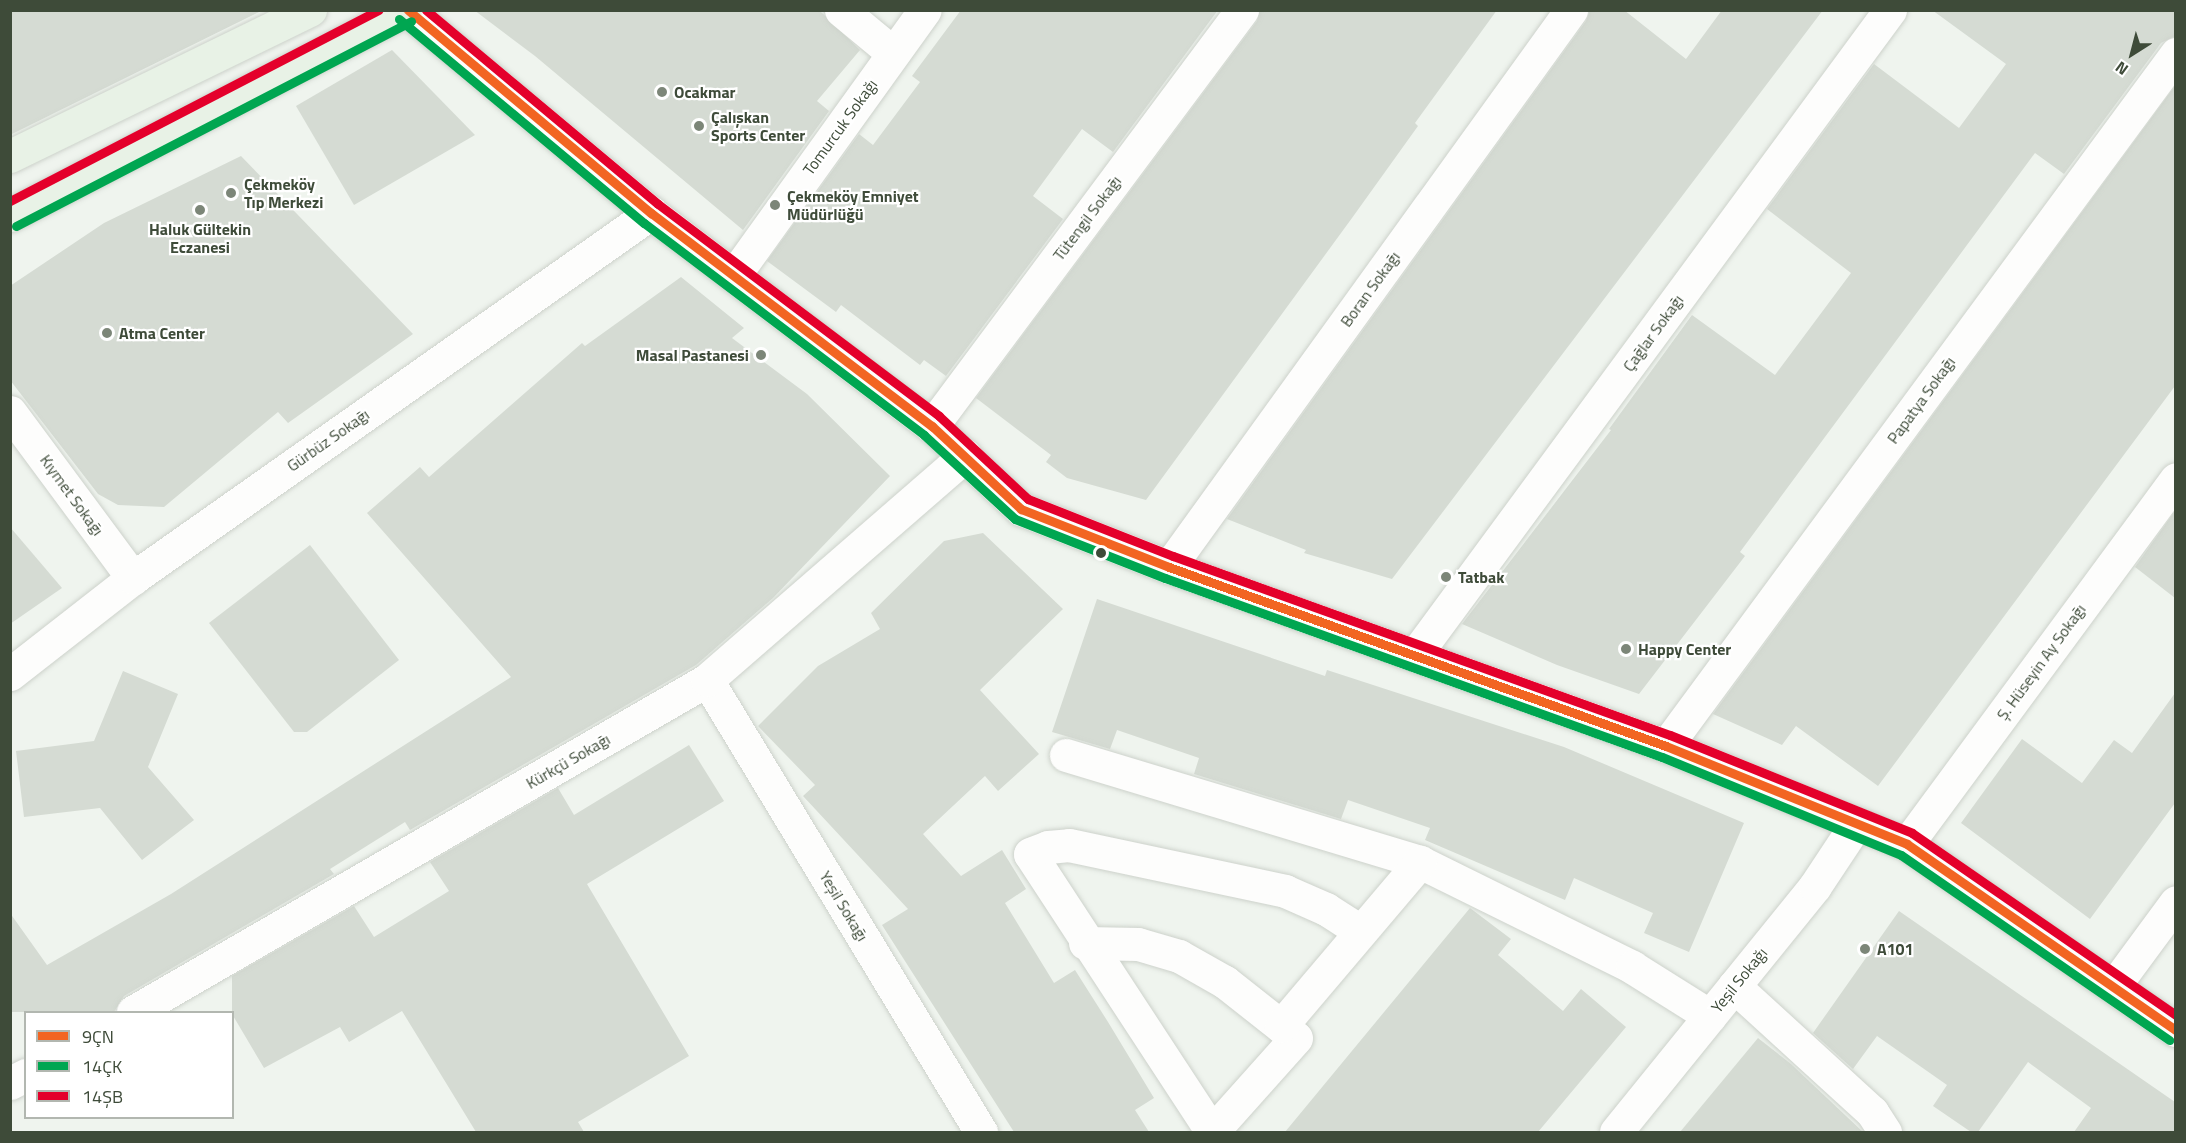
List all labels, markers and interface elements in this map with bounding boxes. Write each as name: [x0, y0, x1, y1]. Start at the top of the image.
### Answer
north arrow: [2102, 24, 2162, 84]
text: N: [2110, 56, 2133, 82]
street label: Tomurcuk Sokağı: [799, 75, 881, 179]
place label: Ocakmar: [674, 82, 736, 102]
marker: Ocakmar: [655, 85, 669, 99]
place label: Çalışkan Sports Center: [711, 107, 805, 145]
marker: Çalışkan Sports Center: [692, 119, 706, 133]
street label: Tütengil Sokağı: [1049, 172, 1125, 264]
place label: Çekmeköy Tıp Merkezi: [244, 174, 323, 212]
marker: Çekmeköy Tıp Merkezi: [222, 184, 240, 202]
place label: Çekmeköy Emniyet Müdürlüğü: [787, 186, 919, 224]
marker: Çekmeköy Emniyet Müdürlüğü: [768, 198, 782, 212]
marker: Haluk Gültekin Eczanesi: [193, 203, 207, 217]
place label: Haluk Gültekin Eczanesi: [149, 219, 251, 257]
street label: Boran Sokağı: [1336, 248, 1404, 330]
street label: Çağlar Sokağı: [1619, 291, 1687, 375]
place label: Atma Center: [119, 323, 205, 343]
marker: Atma Center: [100, 326, 114, 340]
place label: Masal Pastanesi: [636, 345, 749, 365]
marker: Masal Pastanesi: [754, 348, 768, 362]
street label: Papatya Sokağı: [1883, 353, 1959, 447]
street label: Gürbüz Sokağı: [283, 405, 373, 475]
street label: Kıymet Sokağı: [36, 451, 108, 539]
unlabelled marker: [1095, 547, 1107, 559]
place label: Tatbak: [1458, 567, 1504, 587]
marker: Tatbak: [1439, 570, 1453, 584]
street label: Ş. Hüseyin Ay Sokağı: [1992, 600, 2090, 724]
place label: Happy Center: [1638, 639, 1731, 659]
marker: Happy Center: [1619, 642, 1633, 656]
street label: Kürkçü Sokağı: [523, 729, 613, 793]
street label: Yeşil Sokağı: [816, 868, 872, 944]
place label: A101: [1877, 939, 1914, 959]
marker: A101: [1858, 942, 1872, 956]
street label: Yeşil Sokağı: [1707, 944, 1771, 1016]
legend: [24, 1011, 234, 1119]
text: 9ÇN: [82, 1023, 114, 1050]
text: 14ÇK: [82, 1053, 122, 1080]
text: 14ŞB: [82, 1083, 123, 1110]

